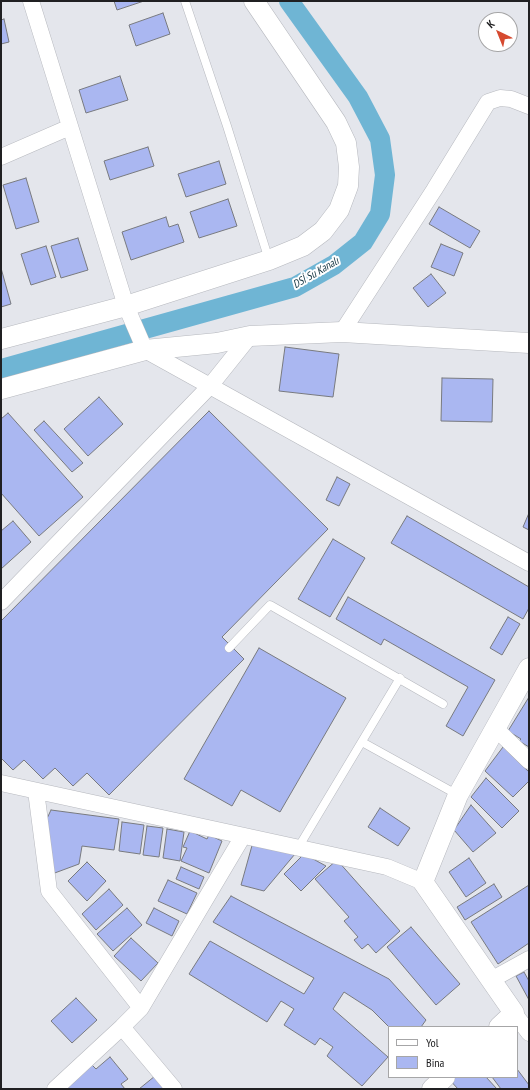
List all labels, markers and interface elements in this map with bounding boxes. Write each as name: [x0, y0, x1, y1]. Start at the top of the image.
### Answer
north arrow: [478, 12, 518, 52]
text: K: [484, 17, 497, 31]
water label: DSİ Su Kanalı: [291, 255, 341, 291]
legend: [388, 1026, 518, 1078]
text: Yol: [426, 1035, 439, 1050]
text: Bina: [426, 1055, 444, 1070]

